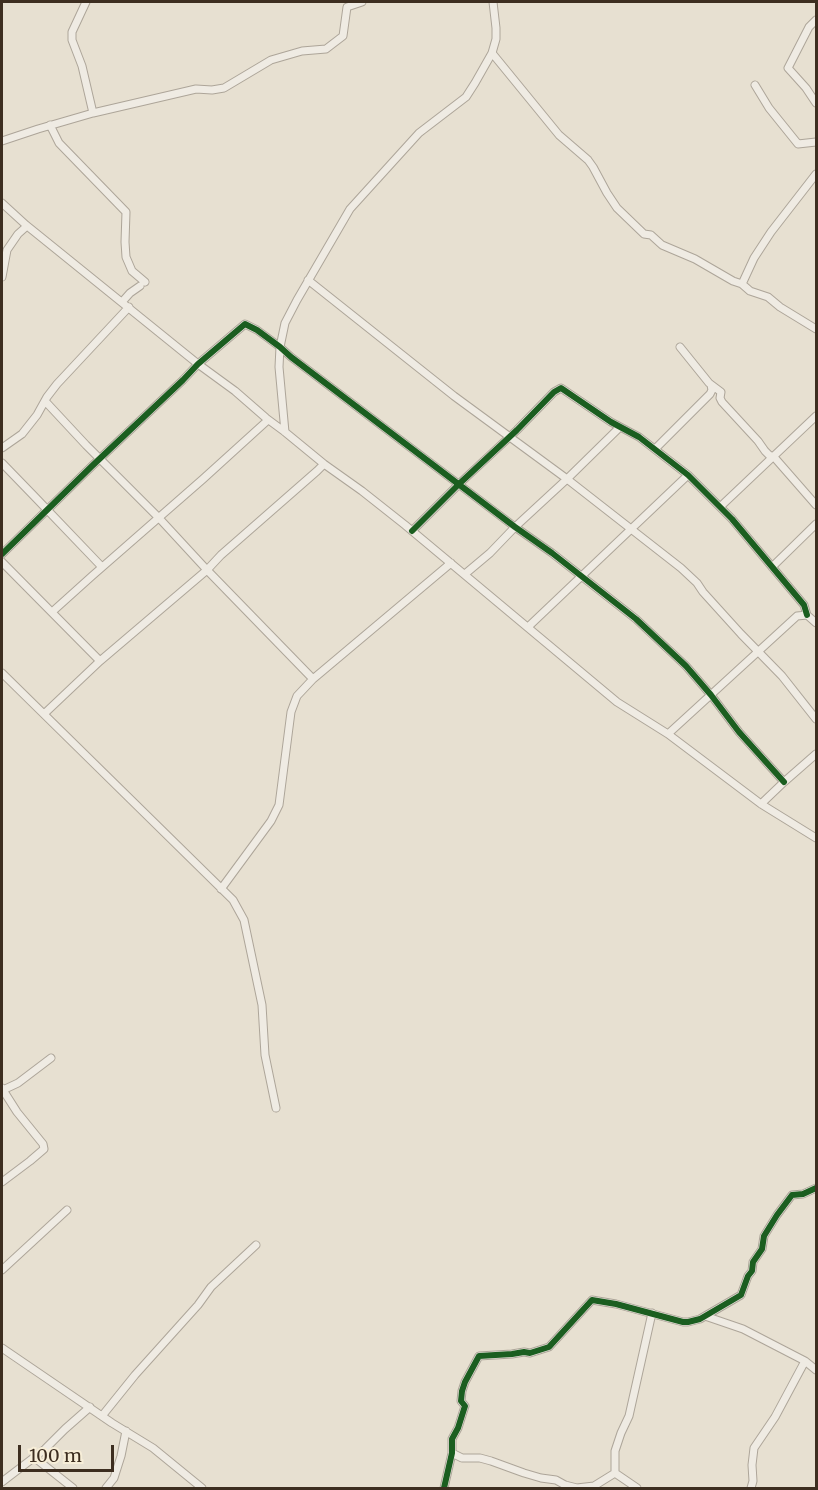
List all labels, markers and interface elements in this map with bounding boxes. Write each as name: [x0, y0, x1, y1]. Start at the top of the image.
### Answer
scale bar: [21, 1433, 117, 1471]
text: 100 m: [29, 1444, 82, 1467]

